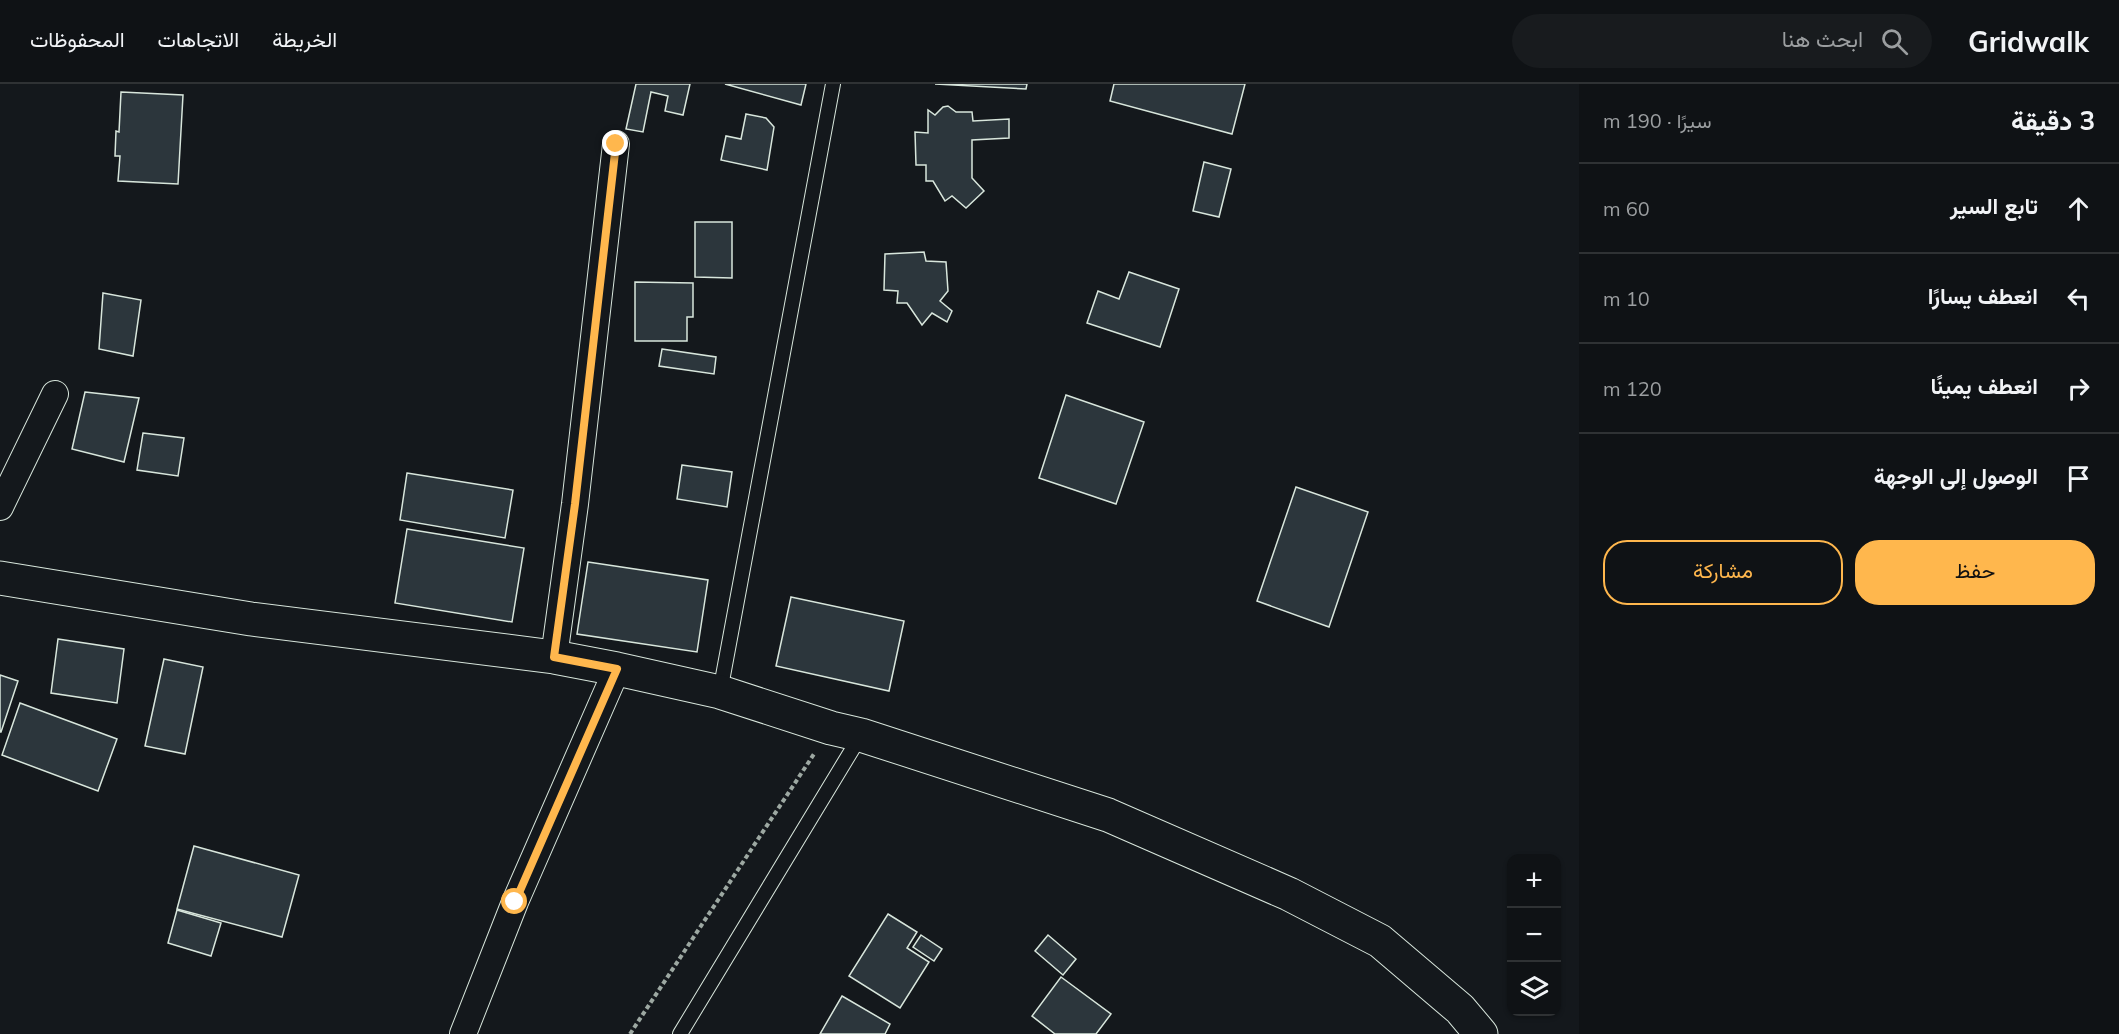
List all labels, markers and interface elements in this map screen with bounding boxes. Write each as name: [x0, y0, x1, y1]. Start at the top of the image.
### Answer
search box: [1512, 14, 1932, 68]
text: Gridwalk: [1968, 24, 2089, 59]
text: ابحث هنا: [1782, 25, 1863, 53]
icon: search: [1878, 25, 1911, 58]
text: المحفوظات: [30, 26, 125, 52]
text: الاتجاهات: [158, 26, 239, 52]
text: الخريطة: [272, 26, 337, 52]
text: 3 دقيقة: [2011, 104, 2095, 137]
text: سيرًا · 190 m: [1603, 108, 1712, 133]
route end: [602, 130, 628, 156]
text: تابع السير: [1950, 192, 2038, 220]
icon: ahead: [2062, 192, 2095, 225]
text: 60 m: [1603, 196, 1650, 221]
text: انعطف يسارًا: [1928, 282, 2038, 310]
icon: left: [2062, 282, 2095, 315]
text: 10 m: [1603, 286, 1650, 311]
text: انعطف يمينًا: [1931, 372, 2038, 400]
icon: right: [2062, 372, 2095, 405]
text: 120 m: [1603, 376, 1662, 401]
text: الوصول إلى الوجهة: [1874, 462, 2038, 490]
icon: arrive: [2062, 462, 2095, 495]
button: مشاركة: [1603, 540, 1843, 605]
button: حفظ: [1855, 540, 2095, 605]
map controls: [1507, 854, 1561, 1016]
button: +: [1507, 854, 1561, 908]
route start: [501, 888, 527, 914]
button: −: [1507, 908, 1561, 962]
button: layers: [1507, 962, 1561, 1016]

